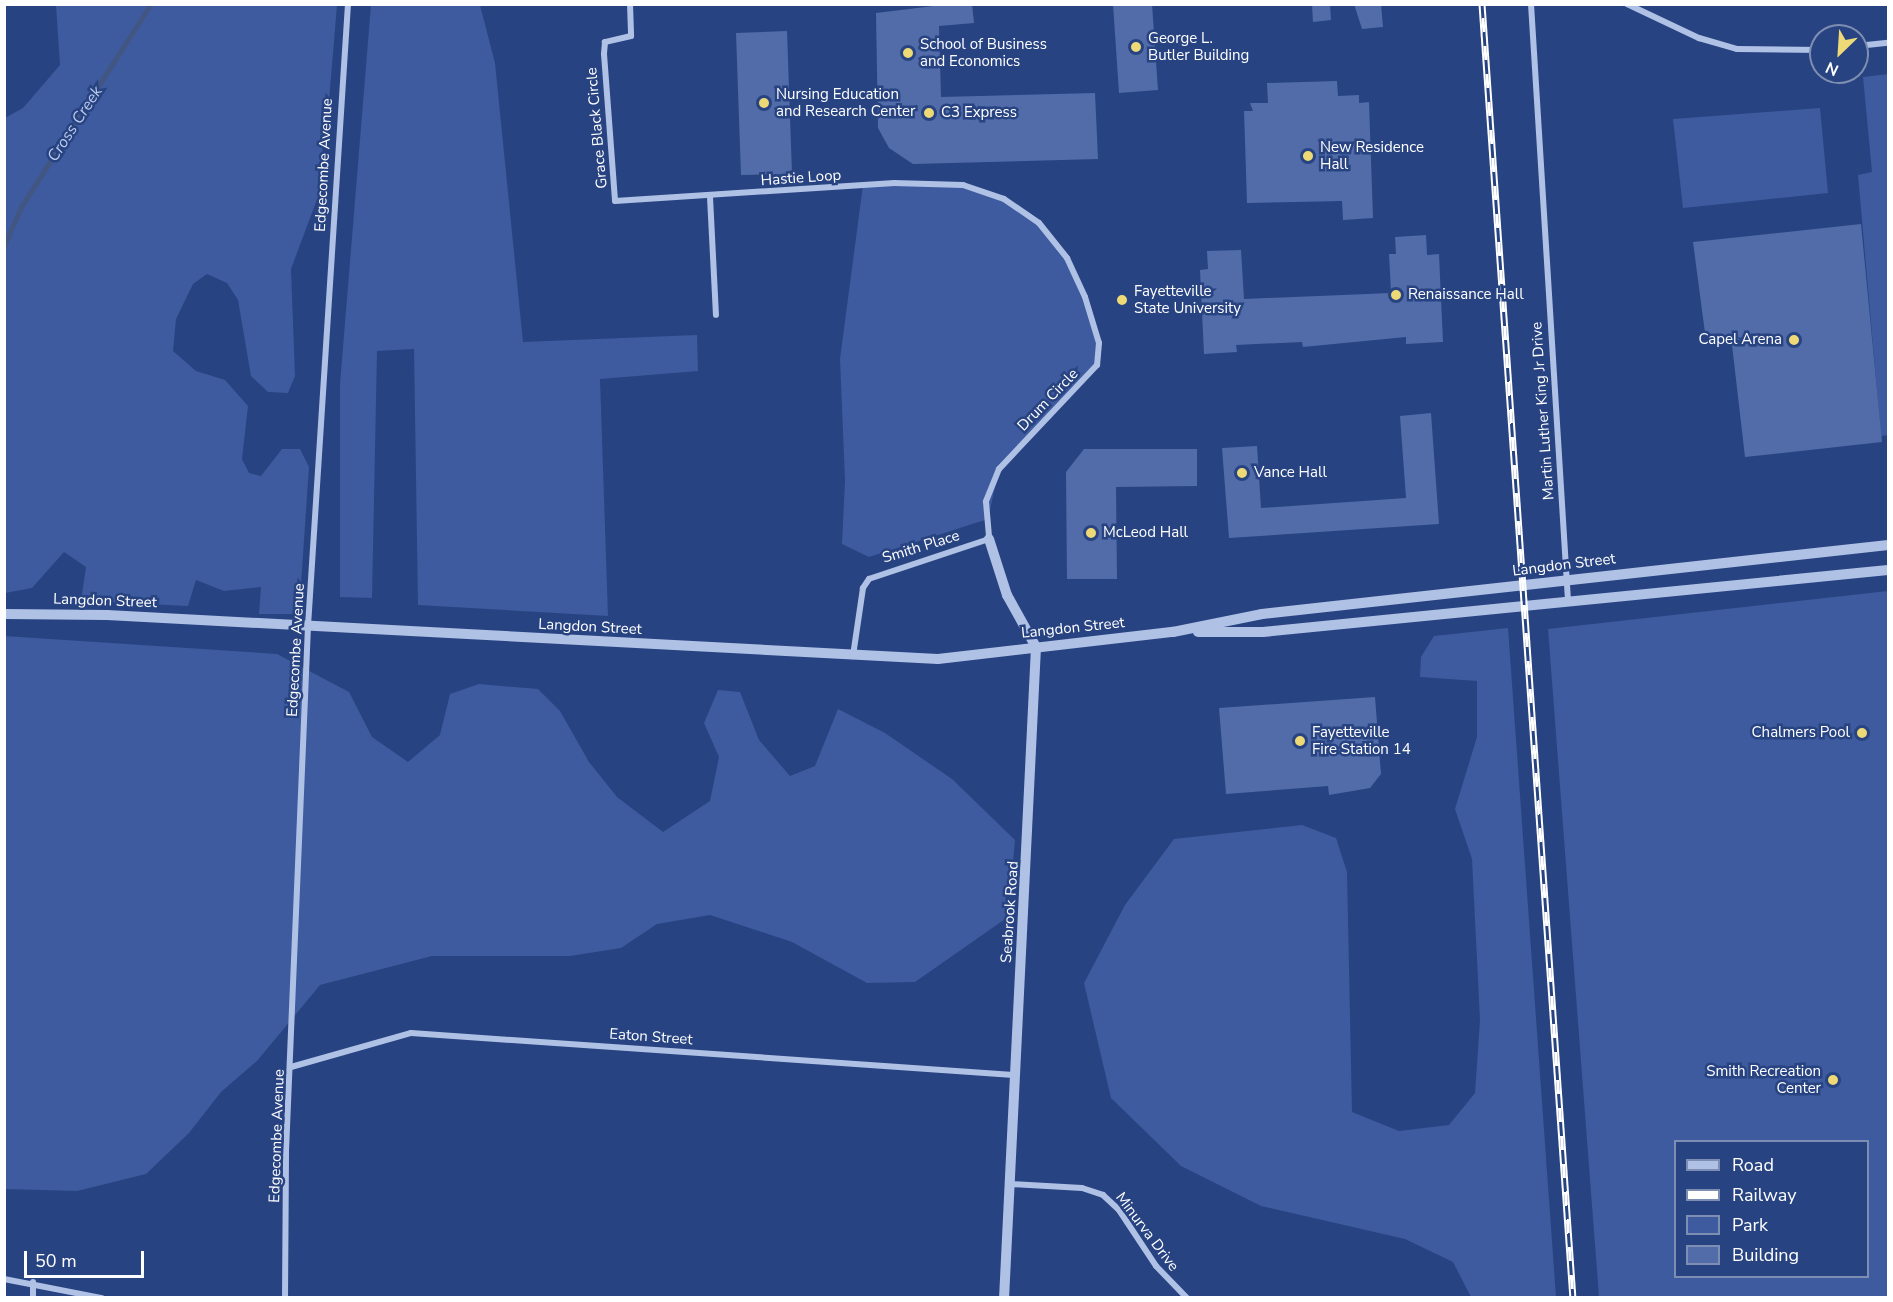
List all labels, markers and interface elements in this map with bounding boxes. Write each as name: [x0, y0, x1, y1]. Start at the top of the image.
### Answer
north arrow: [1809, 24, 1869, 84]
place label: George L. Butler Building: [1148, 29, 1249, 64]
place label: School of Business and Economics: [920, 35, 1047, 70]
marker: George L. Butler Building: [1129, 40, 1143, 54]
marker: School of Business and Economics: [901, 46, 915, 60]
text: N: [1822, 56, 1842, 81]
street label: Grace Black Circle: [583, 67, 611, 189]
water label: Cross Creek: [43, 83, 107, 165]
place label: Nursing Education and Research Center: [776, 85, 915, 120]
marker: Nursing Education and Research Center: [757, 96, 771, 110]
street label: Edgecombe Avenue: [312, 98, 336, 232]
place label: C3 Express: [941, 104, 1017, 122]
marker: C3 Express: [922, 106, 936, 120]
place label: New Residence Hall: [1320, 138, 1424, 173]
marker: New Residence Hall: [1301, 149, 1315, 163]
street label: Hastie Loop: [760, 166, 842, 190]
place label: Fayetteville State University: [1134, 282, 1241, 317]
place label: Renaissance Hall: [1408, 286, 1524, 304]
marker: Renaissance Hall: [1389, 288, 1403, 302]
marker: Fayetteville State University: [1115, 293, 1129, 307]
street label: Martin Luther King Jr Drive: [1528, 321, 1558, 501]
place label: Capel Arena: [1699, 331, 1782, 349]
marker: Capel Arena: [1787, 333, 1801, 347]
street label: Drum Circle: [1014, 365, 1082, 435]
place label: Vance Hall: [1254, 464, 1327, 482]
marker: Vance Hall: [1235, 466, 1249, 480]
place label: McLeod Hall: [1103, 524, 1188, 542]
marker: McLeod Hall: [1084, 526, 1098, 540]
street label: Smith Place: [880, 527, 962, 567]
street label: Langdon Street: [1511, 550, 1617, 580]
street label: Edgecombe Avenue: [284, 583, 308, 717]
street label: Langdon Street: [53, 590, 157, 612]
street label: Langdon Street: [1020, 614, 1126, 642]
street label: Langdon Street: [538, 615, 642, 639]
place label: Fayetteville Fire Station 14: [1312, 723, 1411, 758]
place label: Chalmers Pool: [1752, 724, 1850, 742]
marker: Chalmers Pool: [1855, 726, 1869, 740]
marker: Fayetteville Fire Station 14: [1293, 734, 1307, 748]
street label: Seabrook Road: [997, 860, 1023, 964]
street label: Eaton Street: [609, 1025, 693, 1049]
place label: Smith Recreation Center: [1706, 1062, 1821, 1097]
street label: Edgecombe Avenue: [266, 1069, 288, 1203]
marker: Smith Recreation Center: [1826, 1073, 1840, 1087]
legend: [1674, 1140, 1869, 1278]
text: Road: [1732, 1153, 1774, 1177]
text: Railway: [1732, 1183, 1797, 1207]
street label: Minurva Drive: [1112, 1189, 1182, 1275]
text: Park: [1732, 1213, 1768, 1237]
scale bar: [27, 1239, 147, 1277]
text: Building: [1732, 1243, 1799, 1267]
text: 50 m: [35, 1249, 77, 1273]

